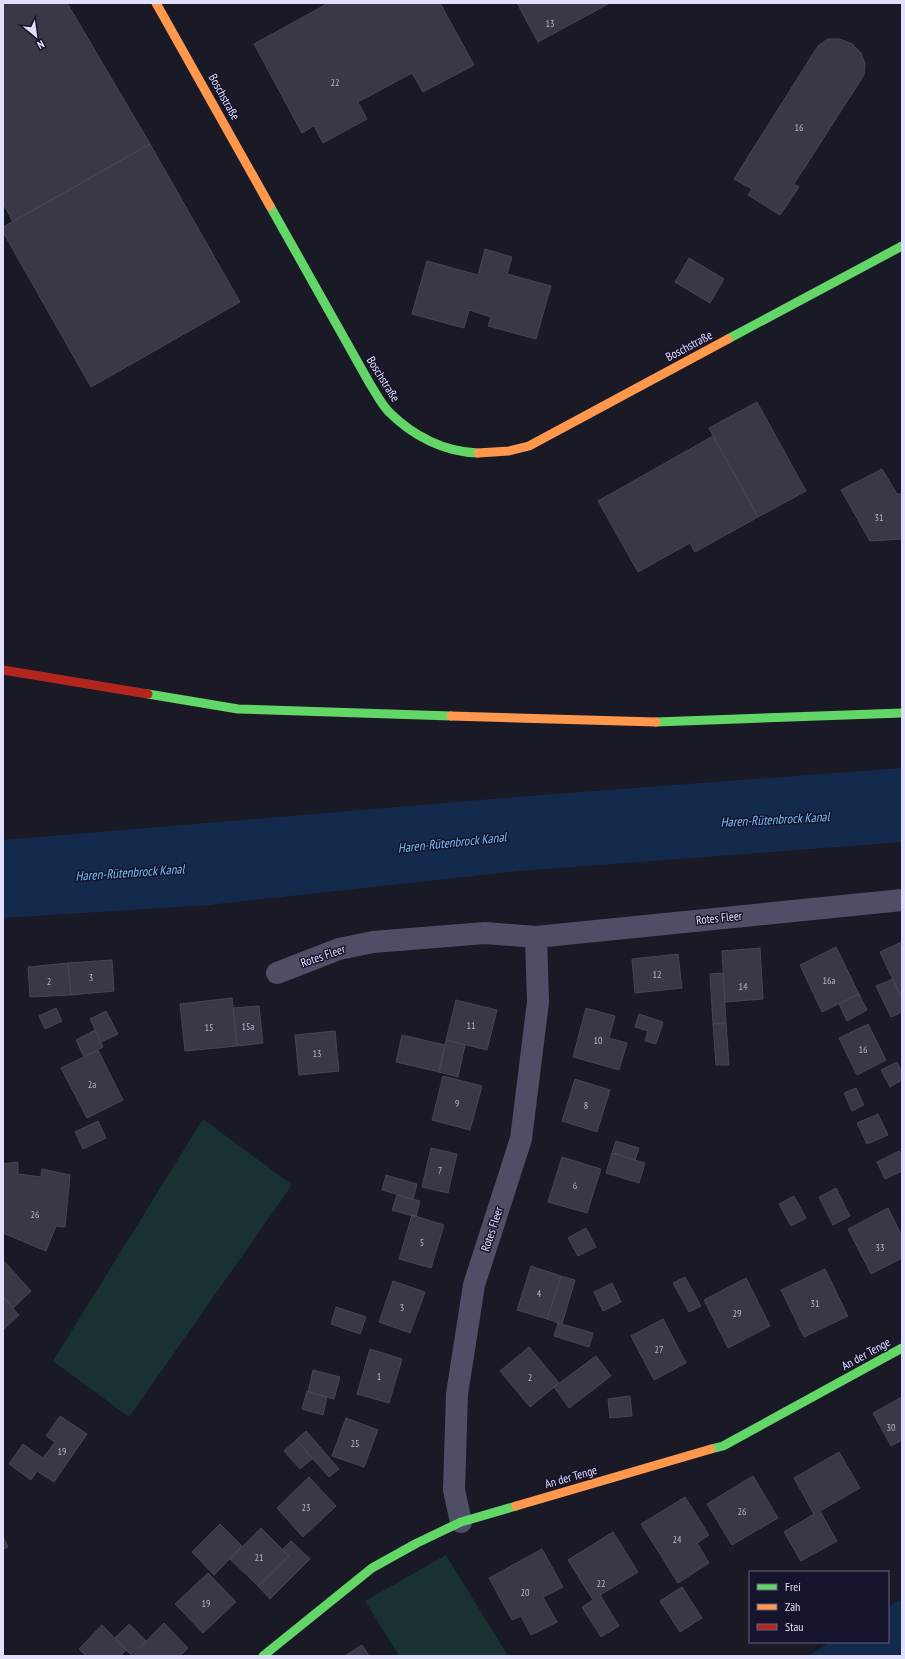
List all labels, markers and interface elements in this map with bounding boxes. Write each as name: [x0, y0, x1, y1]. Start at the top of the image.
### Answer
north arrow: [16, 16, 56, 56]
house number: 13: [546, 17, 555, 30]
text: N: [35, 37, 47, 52]
street label: Boschstraße: [206, 71, 243, 123]
house number: 22: [331, 76, 340, 89]
house number: 16: [795, 121, 804, 134]
street label: Boschstraße: [663, 327, 715, 364]
street label: Boschstraße: [364, 353, 403, 404]
house number: 31: [875, 511, 884, 524]
water label: Haren-Rütenbrock Kanal: [720, 808, 832, 831]
water label: Haren-Rütenbrock Kanal: [397, 828, 509, 857]
water label: Haren-Rütenbrock Kanal: [75, 860, 187, 885]
street label: Rotes Fleer: [695, 908, 743, 927]
street label: Rotes Fleer: [299, 941, 348, 970]
house number: 12: [653, 968, 662, 981]
house number: 3: [89, 971, 93, 984]
house number: 16a: [823, 974, 836, 987]
house number: 2: [47, 975, 51, 988]
house number: 14: [739, 980, 748, 993]
house number: 11: [467, 1019, 476, 1032]
house number: 15a: [242, 1020, 255, 1033]
house number: 15: [205, 1021, 214, 1034]
house number: 10: [594, 1034, 603, 1047]
house number: 16: [859, 1043, 868, 1056]
house number: 13: [313, 1047, 322, 1060]
house number: 2a: [88, 1078, 96, 1091]
house number: 9: [455, 1097, 459, 1110]
house number: 8: [584, 1099, 588, 1112]
house number: 7: [438, 1164, 442, 1177]
house number: 6: [573, 1179, 578, 1192]
street label: Rotes Fleer: [477, 1204, 506, 1253]
house number: 26: [31, 1208, 40, 1221]
house number: 5: [420, 1236, 424, 1249]
house number: 33: [876, 1241, 885, 1254]
house number: 4: [537, 1287, 542, 1300]
house number: 31: [811, 1297, 820, 1310]
house number: 3: [400, 1301, 404, 1314]
house number: 29: [733, 1307, 742, 1320]
street label: An der Tenge: [839, 1334, 893, 1373]
house number: 27: [655, 1343, 664, 1356]
house number: 1: [377, 1370, 381, 1383]
house number: 2: [528, 1371, 532, 1384]
house number: 30: [887, 1421, 896, 1434]
house number: 25: [351, 1437, 360, 1450]
house number: 19: [58, 1445, 67, 1458]
street label: An der Tenge: [543, 1462, 599, 1491]
house number: 23: [302, 1501, 311, 1514]
house number: 26: [738, 1505, 747, 1518]
house number: 24: [673, 1533, 682, 1546]
house number: 21: [255, 1551, 264, 1564]
legend: [749, 1571, 889, 1643]
house number: 22: [597, 1577, 606, 1590]
text: Frei: [785, 1579, 801, 1594]
house number: 20: [521, 1586, 530, 1599]
house number: 19: [202, 1597, 211, 1610]
text: Zäh: [785, 1599, 800, 1614]
text: Stau: [785, 1619, 803, 1634]

